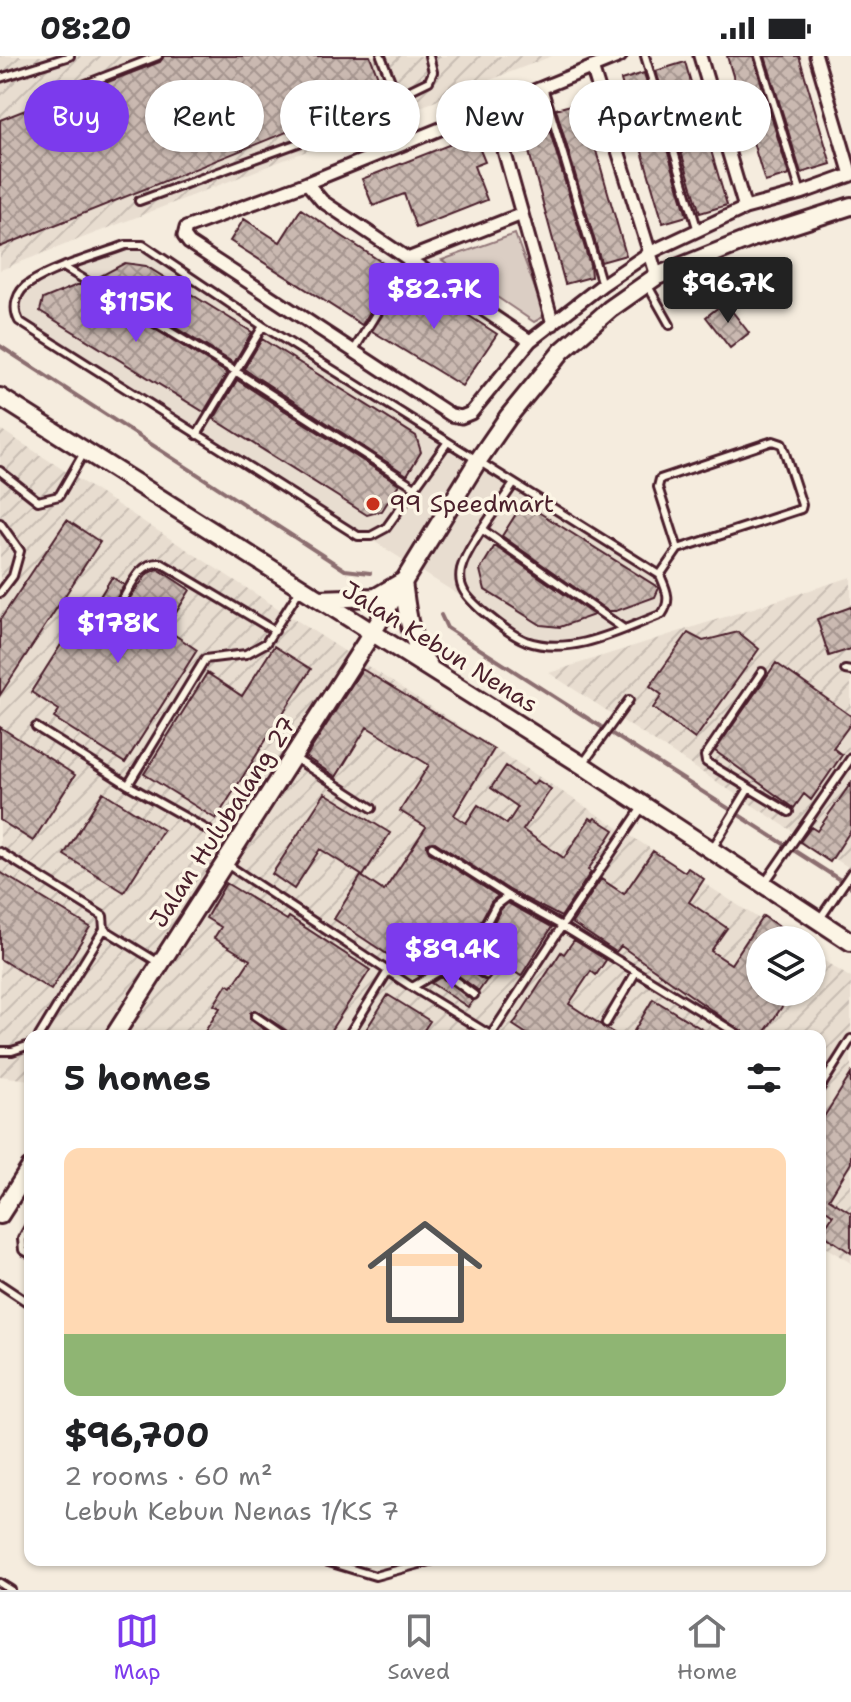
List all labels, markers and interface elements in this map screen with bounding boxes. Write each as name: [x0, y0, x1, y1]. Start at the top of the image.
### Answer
text: 08:20: [40, 8, 132, 49]
chip: Buy: [24, 80, 129, 152]
chip: Rent: [145, 80, 264, 152]
chip: Filters: [280, 80, 420, 152]
chip: New: [436, 80, 553, 152]
chip: Apartment: [569, 80, 771, 152]
pin: $96.7K: [663, 257, 793, 325]
pin: $82.7K: [369, 263, 499, 331]
text: $96.7K: [681, 265, 775, 300]
text: $82.7K: [387, 271, 481, 306]
pin: $115K: [80, 276, 192, 344]
text: $115K: [99, 284, 173, 319]
place label: 99 Speedmart: [389, 488, 554, 520]
marker: 99 Speedmart: [364, 495, 382, 513]
street label: Jalan Kebun Nenas: [336, 574, 544, 720]
pin: $178K: [62, 597, 174, 665]
text: $178K: [77, 605, 159, 640]
street label: Jalan Hulubalang 27: [143, 710, 303, 934]
pin: $89.4K: [387, 923, 517, 991]
map controls: [746, 926, 826, 1006]
button: layers: [746, 926, 826, 1006]
text: $89.4K: [404, 931, 500, 966]
text: 5 homes: [64, 1055, 211, 1101]
icon: filters: [742, 1056, 786, 1100]
icon: home: [353, 1200, 497, 1344]
text: $96,700: [64, 1412, 210, 1458]
text: 2 rooms · 60 m²: [64, 1458, 273, 1493]
text: Lebuh Kebun Nenas 1/KS 7: [64, 1493, 399, 1528]
tab: Map: [113, 1609, 161, 1686]
tab: Saved: [388, 1609, 450, 1686]
tab: Home: [677, 1609, 738, 1686]

